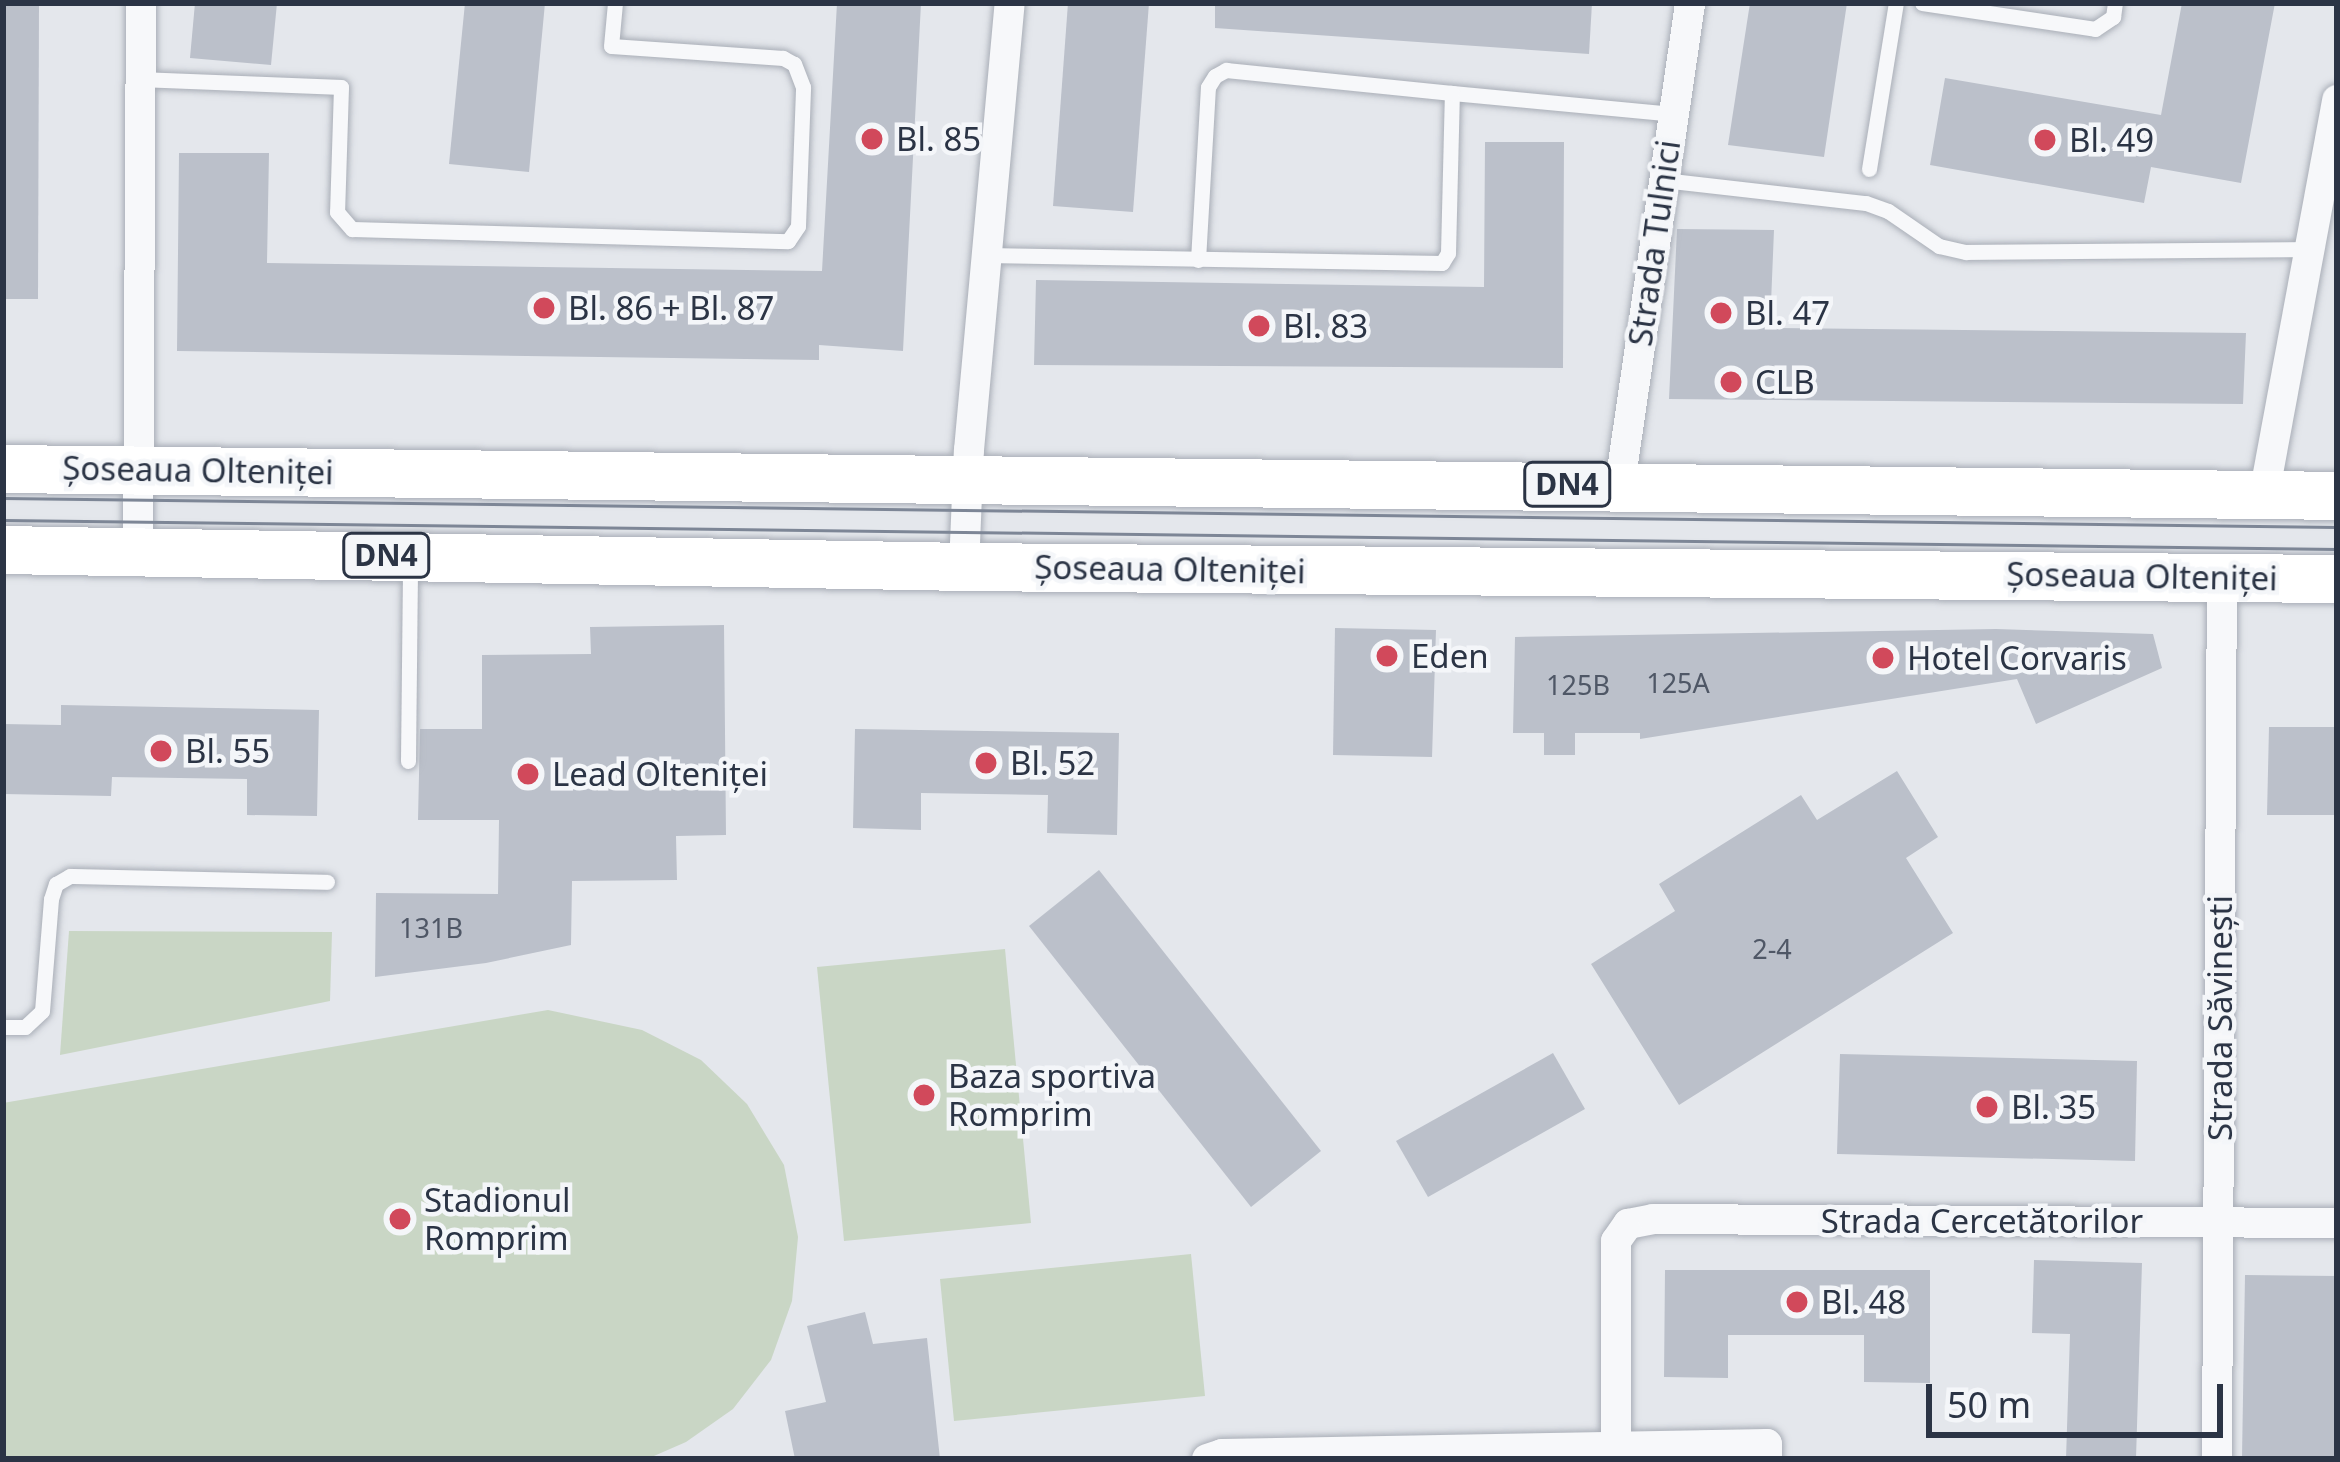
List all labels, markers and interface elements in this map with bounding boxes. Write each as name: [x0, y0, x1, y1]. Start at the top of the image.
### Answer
place label: Bl. 85: [896, 119, 981, 159]
place label: Bl. 49: [2069, 120, 2154, 160]
marker: Bl. 85: [859, 126, 885, 152]
marker: Bl. 49: [2032, 127, 2058, 153]
street label: Strada Tulnici: [1620, 137, 1688, 349]
place label: Bl. 86 + Bl. 87: [568, 288, 774, 328]
place label: Bl. 47: [1745, 293, 1830, 333]
marker: Bl. 86 + Bl. 87: [531, 295, 557, 321]
marker: Bl. 47: [1708, 300, 1734, 326]
place label: Bl. 83: [1283, 306, 1368, 346]
marker: Bl. 83: [1246, 313, 1272, 339]
place label: CLB: [1755, 362, 1815, 402]
marker: CLB: [1718, 369, 1744, 395]
street label: Șoseaua Olteniței: [62, 448, 334, 492]
road number: DN4: [1522, 460, 1612, 508]
road number: DN4: [341, 531, 431, 579]
street label: Șoseaua Olteniței: [1034, 547, 1306, 591]
street label: Șoseaua Olteniței: [2006, 554, 2278, 598]
place label: Eden: [1411, 636, 1489, 676]
place label: Hotel Corvaris: [1907, 638, 2127, 678]
marker: Eden: [1374, 643, 1400, 669]
marker: Hotel Corvaris: [1870, 645, 1896, 671]
house number: 125A: [1646, 667, 1710, 699]
house number: 125B: [1546, 669, 1610, 701]
place label: Bl. 55: [185, 731, 270, 771]
marker: Bl. 55: [148, 738, 174, 764]
place label: Bl. 52: [1010, 743, 1095, 783]
marker: Bl. 52: [973, 750, 999, 776]
place label: Lead Olteniței: [552, 754, 768, 794]
marker: Lead Olteniței: [515, 761, 541, 787]
street label: Strada Săvinești: [2200, 895, 2240, 1141]
house number: 131B: [399, 912, 463, 944]
house number: 2-4: [1752, 933, 1792, 965]
place label: Baza sportiva Romprim: [948, 1056, 1156, 1134]
marker: Baza sportiva Romprim: [911, 1082, 937, 1108]
place label: Bl. 35: [2011, 1087, 2096, 1127]
marker: Bl. 35: [1974, 1094, 2000, 1120]
place label: Stadionul Romprim: [424, 1180, 571, 1258]
street label: Strada Cercetătorilor: [1821, 1201, 2143, 1241]
marker: Stadionul Romprim: [387, 1206, 413, 1232]
place label: Bl. 48: [1821, 1282, 1906, 1322]
marker: Bl. 48: [1784, 1289, 1810, 1315]
scale bar: [1932, 1360, 2229, 1434]
text: 50 m: [1947, 1380, 2031, 1429]

